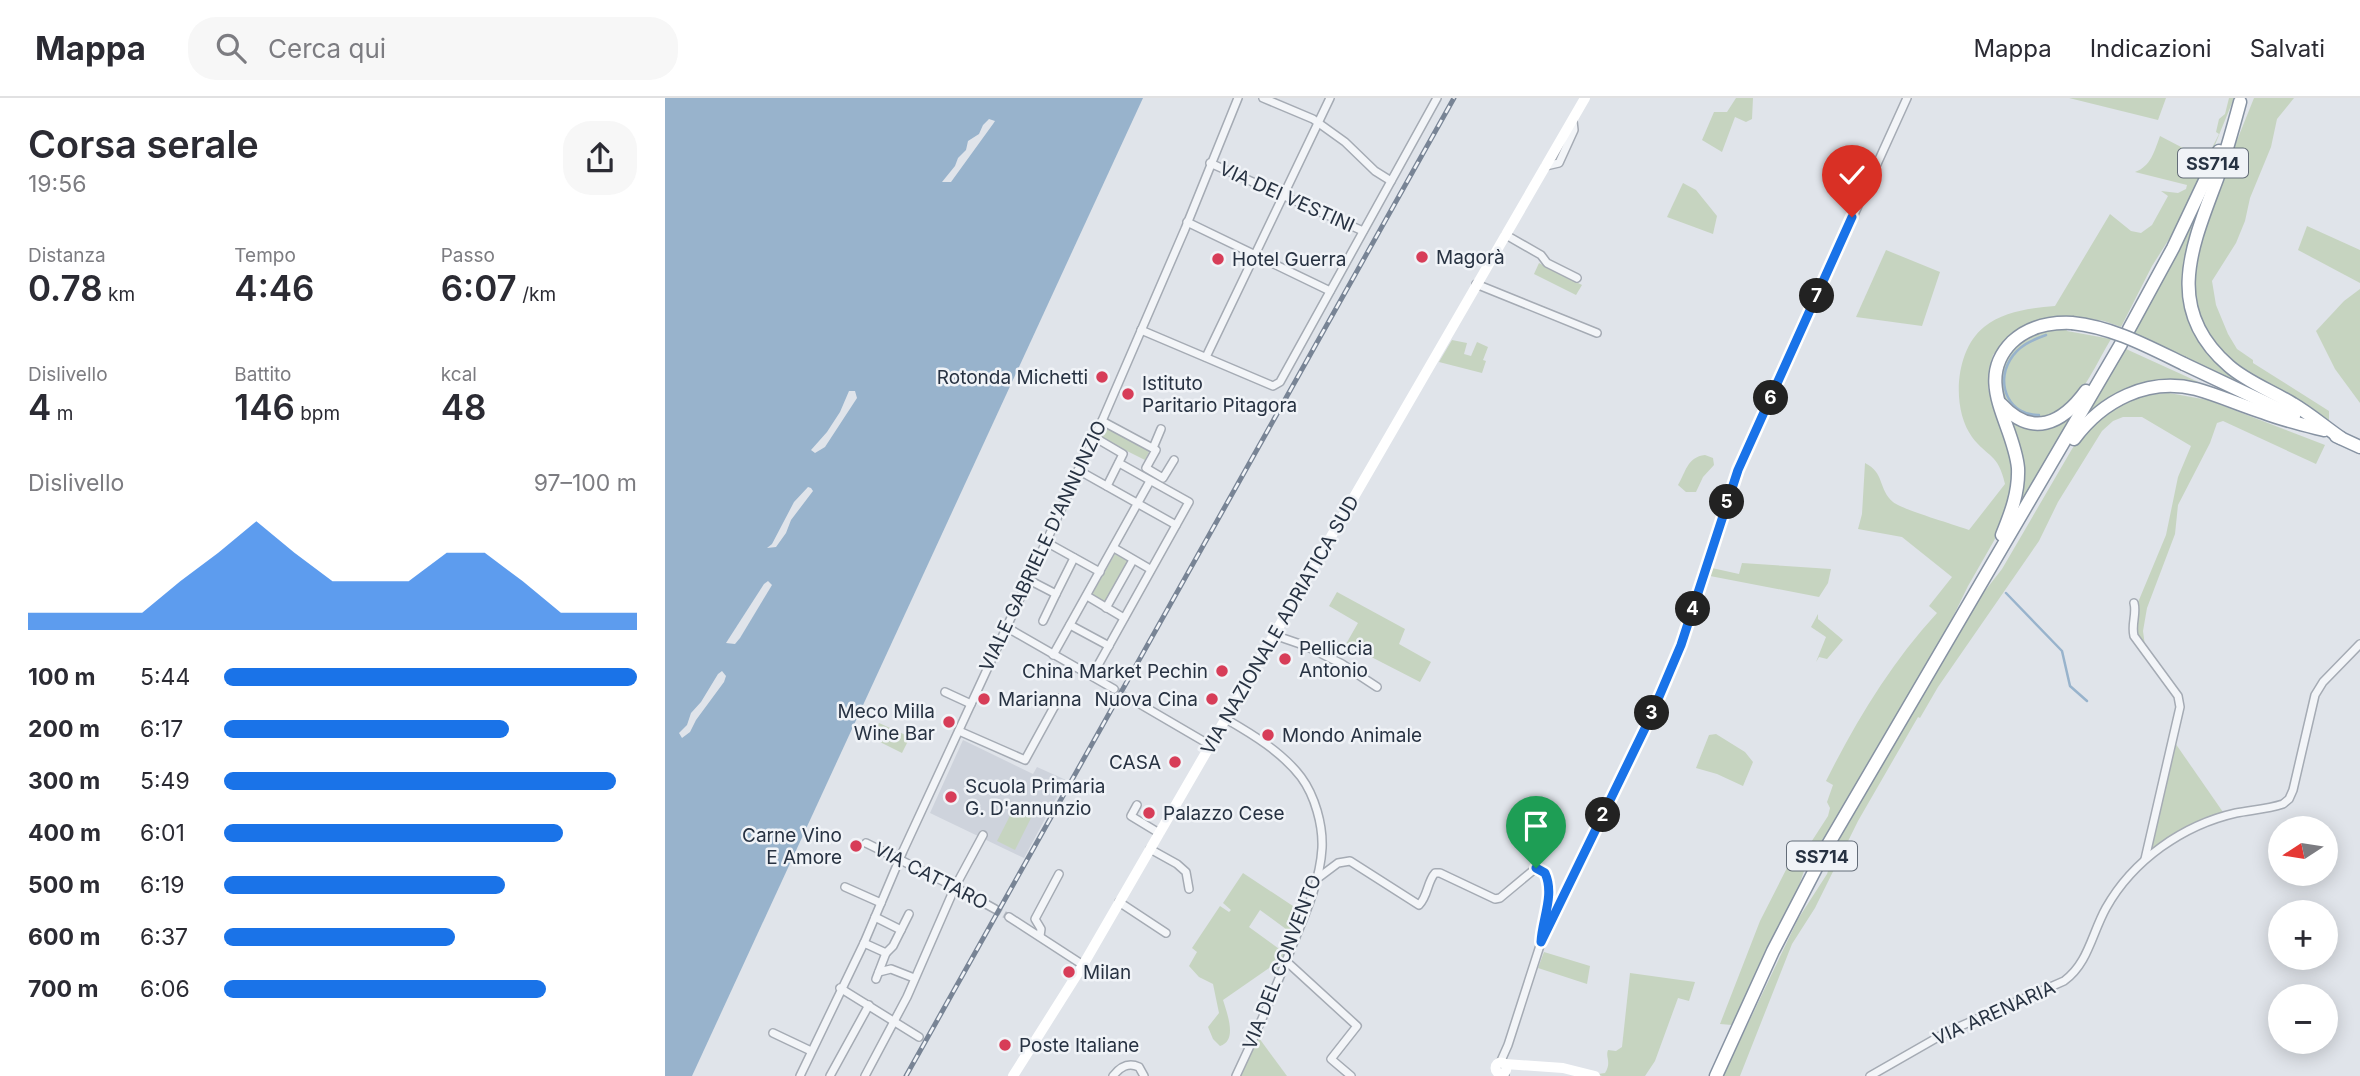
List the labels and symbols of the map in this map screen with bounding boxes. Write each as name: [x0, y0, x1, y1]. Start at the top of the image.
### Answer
pin: [1822, 145, 1882, 217]
road number: SS714: [2178, 149, 2248, 178]
street label: VIA DEI VESTINI: [1216, 157, 1358, 237]
place label: Magorà: [1436, 246, 1505, 269]
place label: Hotel Guerra: [1232, 248, 1346, 271]
marker: Magorà: [1414, 249, 1430, 265]
marker: Hotel Guerra: [1210, 251, 1226, 267]
pin: 7: [1799, 278, 1835, 314]
place label: Rotonda Michetti: [937, 366, 1088, 389]
marker: Rotonda Michetti: [1094, 369, 1110, 385]
place label: Istituto Paritario Pitagora: [1142, 372, 1297, 417]
pin: 6: [1753, 380, 1789, 416]
marker: Istituto Paritario Pitagora: [1120, 386, 1136, 402]
street label: VIALE GABRIELE D'ANNUNZIO: [975, 417, 1111, 675]
pin: 5: [1709, 484, 1745, 520]
street label: VIA NAZIONALE ADRIATICA SUD: [1196, 491, 1364, 759]
pin: 4: [1675, 592, 1711, 626]
place label: Pelliccia Antonio: [1299, 637, 1373, 682]
marker: Pelliccia Antonio: [1277, 651, 1293, 667]
place label: China Market Pechin: [1022, 660, 1208, 683]
marker: China Market Pechin: [1214, 663, 1230, 679]
place label: Marianna: [998, 688, 1082, 711]
place label: Nuova Cina: [1094, 688, 1198, 711]
marker: Marianna: [976, 691, 992, 707]
marker: Nuova Cina: [1204, 691, 1220, 707]
pin: 3: [1635, 696, 1669, 730]
place label: Meco Milla Wine Bar: [838, 700, 935, 745]
marker: Meco Milla Wine Bar: [941, 714, 957, 730]
place label: Mondo Animale: [1282, 724, 1422, 747]
marker: Mondo Animale: [1260, 727, 1276, 743]
place label: CASA: [1109, 751, 1161, 774]
marker: CASA: [1167, 754, 1183, 770]
place label: Scuola Primaria G. D'annunzio: [965, 775, 1106, 820]
marker: Scuola Primaria G. D'annunzio: [943, 789, 959, 805]
pin: [1506, 796, 1566, 868]
pin: 2: [1585, 798, 1621, 832]
place label: Palazzo Cese: [1163, 802, 1285, 825]
marker: Palazzo Cese: [1141, 805, 1157, 821]
north arrow: [2268, 816, 2338, 886]
place label: Carne Vino E Amore: [742, 824, 842, 869]
marker: Carne Vino E Amore: [848, 838, 864, 854]
street label: VIA CATTARO: [870, 838, 992, 914]
road number: SS714: [1787, 842, 1857, 870]
street label: VIA DEL CONVENTO: [1238, 871, 1326, 1053]
place label: Milan: [1083, 961, 1131, 984]
marker: Milan: [1061, 964, 1077, 980]
street label: VIA ARENARIA: [1929, 976, 2059, 1050]
place label: Poste Italiane: [1019, 1034, 1139, 1057]
marker: Poste Italiane: [997, 1037, 1013, 1053]

